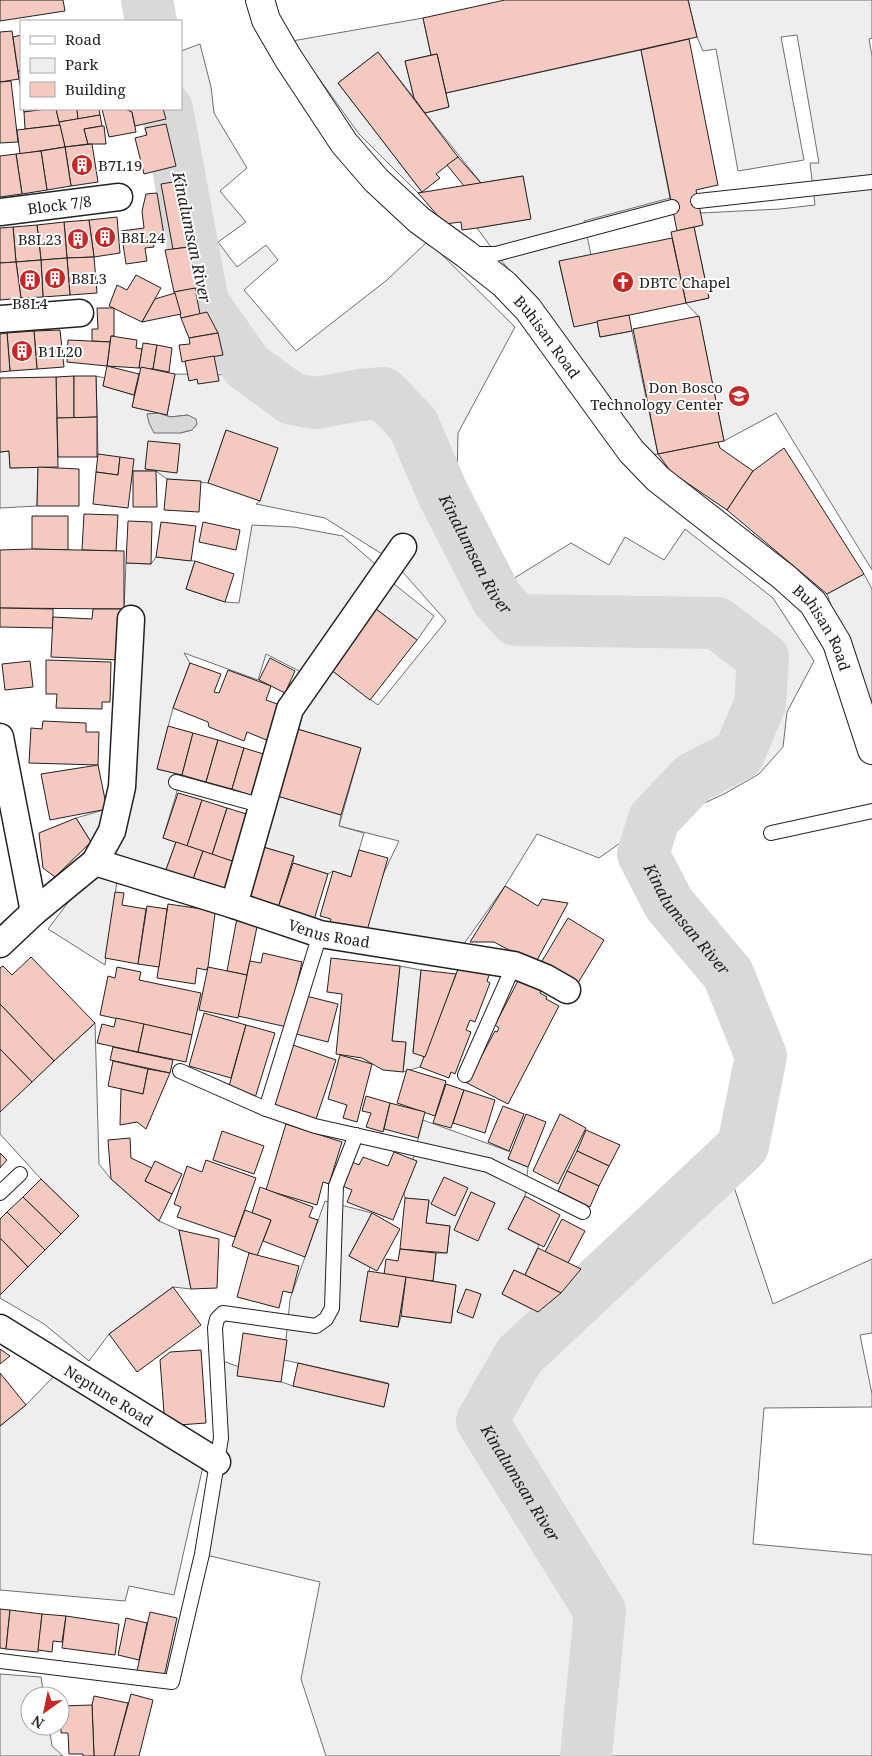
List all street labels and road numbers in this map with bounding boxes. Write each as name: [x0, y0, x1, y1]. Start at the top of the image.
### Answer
street label: Block 7/8: [26, 191, 93, 218]
street label: Buhisan Road: [510, 291, 585, 382]
street label: Buhisan Road: [789, 580, 855, 673]
street label: Venus Road: [286, 914, 371, 952]
street label: Neptune Road: [61, 1360, 157, 1430]

